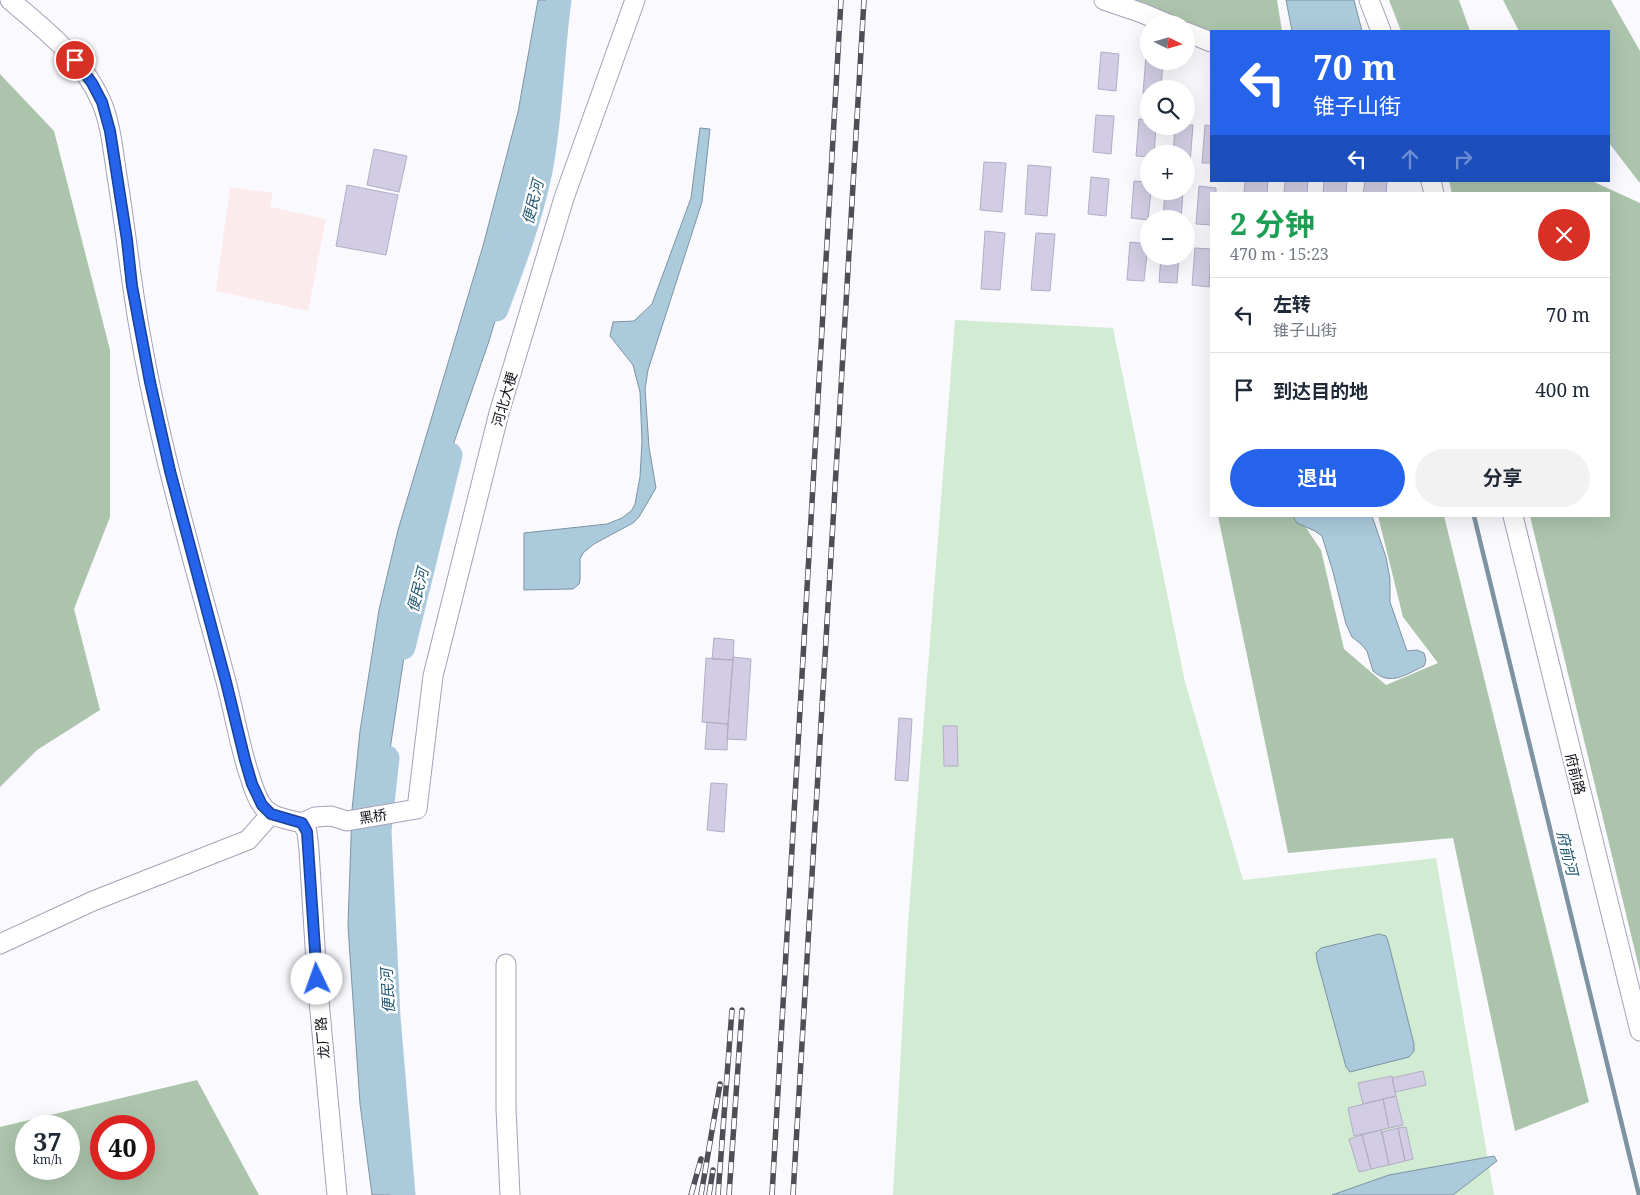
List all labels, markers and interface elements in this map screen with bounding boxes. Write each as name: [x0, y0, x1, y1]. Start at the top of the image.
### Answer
north arrow: [1140, 15, 1195, 70]
map controls: [1140, 15, 1195, 265]
pin: [54, 39, 96, 81]
text: 70 m: [1313, 43, 1396, 90]
icon: arrive: [61, 46, 89, 74]
icon: left: [1230, 50, 1295, 115]
button: search: [1140, 80, 1195, 135]
text: 锥子山街: [1313, 90, 1401, 120]
button: +: [1140, 145, 1195, 200]
icon: left: [1343, 145, 1371, 173]
icon: ahead: [1396, 145, 1424, 173]
icon: right: [1449, 145, 1477, 173]
water label: 便民河: [517, 175, 548, 226]
text: 2 分钟: [1230, 203, 1315, 244]
button: close: [1538, 209, 1590, 261]
button: −: [1140, 210, 1195, 265]
text: 470 m · 15:23: [1230, 243, 1329, 265]
text: 左转: [1273, 291, 1311, 317]
icon: left: [1230, 301, 1258, 329]
text: 70 m: [1546, 302, 1590, 328]
text: 锥子山街: [1273, 319, 1337, 341]
street label: 河北大梗: [487, 369, 521, 429]
icon: arrive: [1230, 376, 1258, 404]
text: 400 m: [1535, 377, 1590, 403]
text: 到达目的地: [1273, 378, 1368, 404]
button: 退出: [1230, 449, 1405, 507]
button: 分享: [1415, 449, 1590, 507]
water label: 便民河: [402, 563, 433, 614]
street label: 府前路: [1562, 751, 1590, 797]
street label: 黑桥: [358, 804, 388, 828]
water label: 府前河: [1553, 829, 1584, 880]
position arrow: [290, 952, 342, 1004]
water label: 便民河: [376, 965, 398, 1014]
street label: 龙厂路: [311, 1016, 333, 1060]
speed limit sign: 40: [90, 1115, 155, 1180]
text: 37: [33, 1124, 62, 1158]
text: km/h: [33, 1151, 62, 1168]

